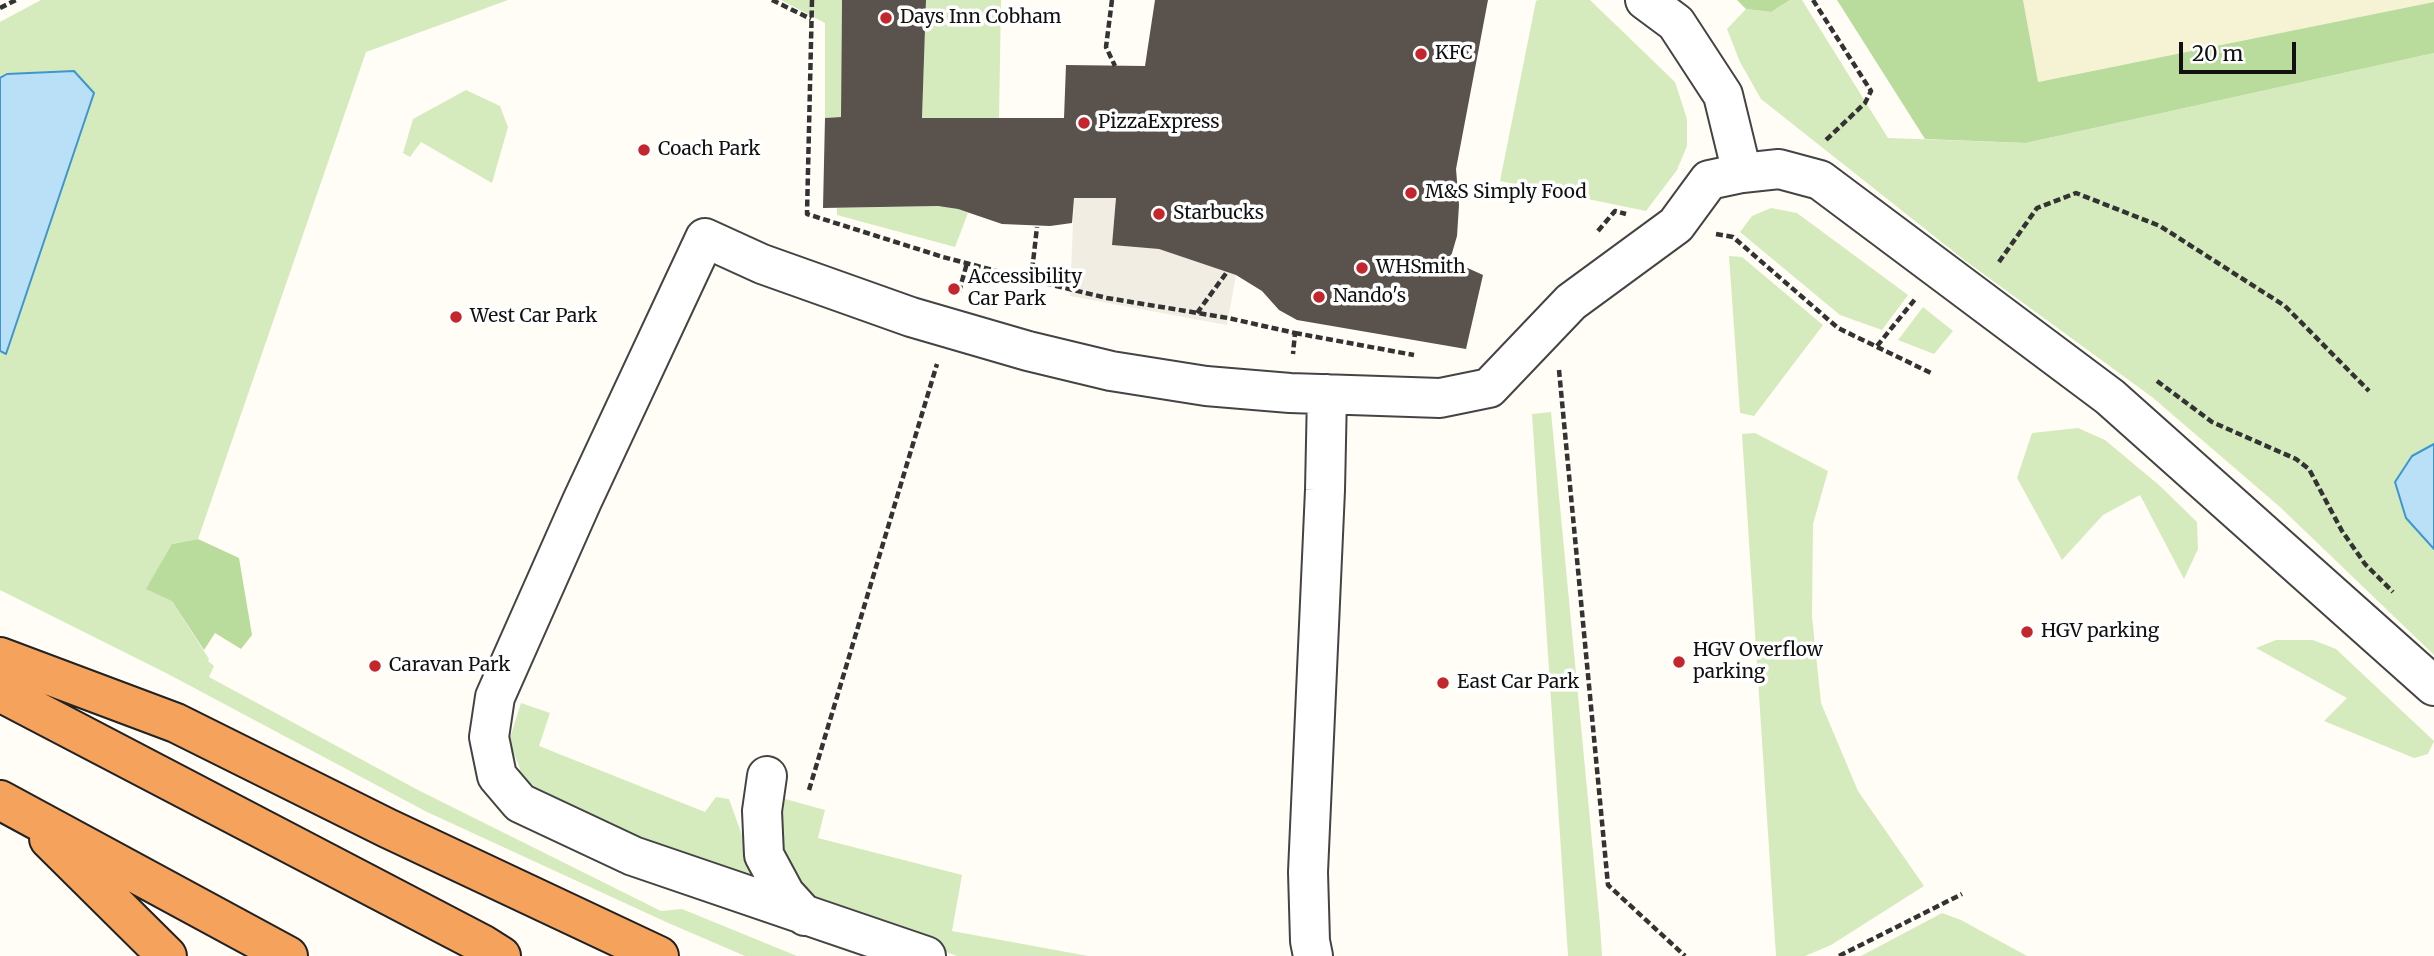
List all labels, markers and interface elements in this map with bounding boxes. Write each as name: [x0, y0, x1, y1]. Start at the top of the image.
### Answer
place label: Days Inn Cobham: [900, 7, 1061, 29]
marker: Days Inn Cobham: [878, 10, 894, 26]
scale bar: [2182, 28, 2299, 72]
text: 20 m: [2192, 40, 2243, 67]
place label: KFC: [1435, 43, 1473, 65]
marker: KFC: [1413, 46, 1429, 62]
place label: PizzaExpress: [1098, 112, 1220, 134]
marker: PizzaExpress: [1076, 115, 1092, 131]
place label: Coach Park: [658, 139, 760, 161]
marker: Coach Park: [636, 142, 652, 158]
place label: M&S Simply Food: [1425, 182, 1587, 204]
marker: M&S Simply Food: [1403, 185, 1419, 201]
place label: Starbucks: [1173, 203, 1264, 225]
marker: Starbucks: [1151, 206, 1167, 222]
place label: WHSmith: [1376, 257, 1466, 279]
marker: WHSmith: [1354, 260, 1370, 276]
place label: Accessibility Car Park: [968, 267, 1082, 311]
marker: Accessibility Car Park: [946, 281, 962, 297]
place label: Nando's: [1333, 286, 1406, 308]
marker: Nando's: [1311, 289, 1327, 305]
place label: West Car Park: [470, 306, 597, 328]
marker: West Car Park: [448, 309, 464, 325]
place label: HGV parking: [2041, 621, 2159, 643]
marker: HGV parking: [2019, 624, 2035, 640]
place label: HGV Overflow parking: [1693, 640, 1823, 684]
marker: HGV Overflow parking: [1671, 654, 1687, 670]
place label: Caravan Park: [389, 655, 510, 677]
marker: Caravan Park: [367, 658, 383, 674]
place label: East Car Park: [1457, 672, 1579, 694]
marker: East Car Park: [1435, 675, 1451, 691]

